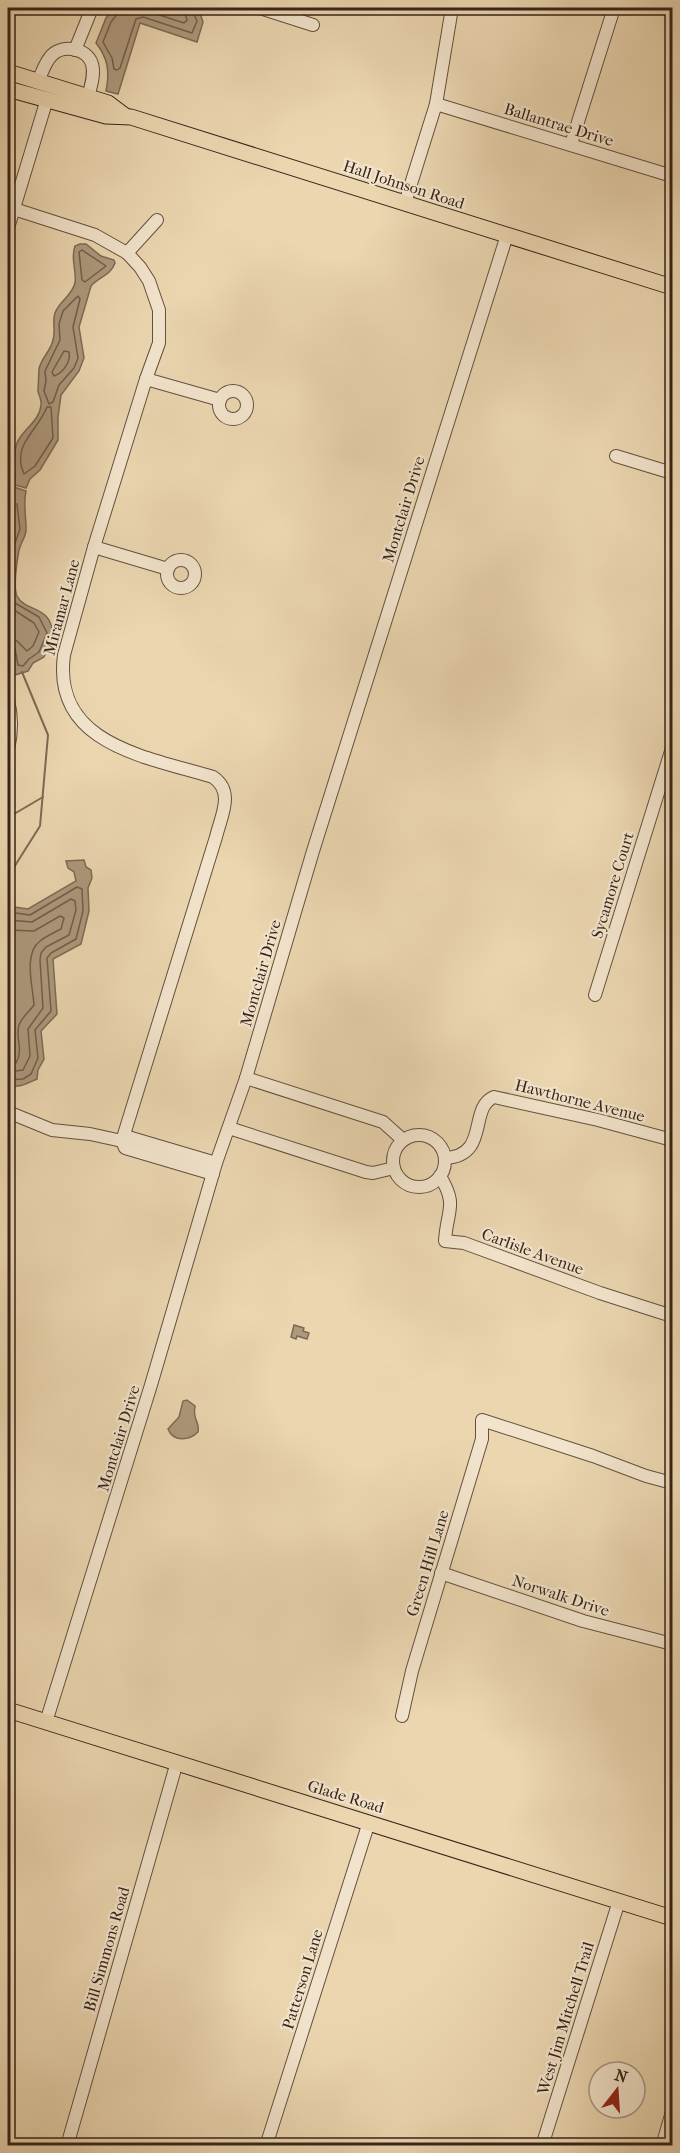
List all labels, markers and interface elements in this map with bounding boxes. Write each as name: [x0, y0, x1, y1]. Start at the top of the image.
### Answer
street label: Ballantrae Drive: [502, 99, 616, 150]
street label: Hall Johnson Road: [341, 156, 467, 213]
street label: Montclair Drive: [378, 454, 429, 565]
street label: Miramar Lane: [40, 557, 83, 657]
street label: Sycamore Court: [587, 829, 638, 941]
street label: Montclair Drive: [236, 917, 285, 1029]
street label: Hawthorne Avenue: [513, 1075, 647, 1126]
street label: Carlisle Avenue: [479, 1224, 587, 1279]
street label: Montclair Drive: [93, 1383, 144, 1494]
street label: Green Hill Lane: [402, 1507, 453, 1619]
street label: Norwalk Drive: [510, 1571, 612, 1620]
street label: Glade Road: [305, 1776, 387, 1817]
street label: Bill Simmons Road: [80, 1884, 133, 2014]
street label: Patterson Lane: [278, 1927, 327, 2032]
street label: West Jim Mitchell Trail: [533, 1939, 598, 2098]
north arrow: [587, 2060, 647, 2120]
text: N: [613, 2065, 631, 2087]

